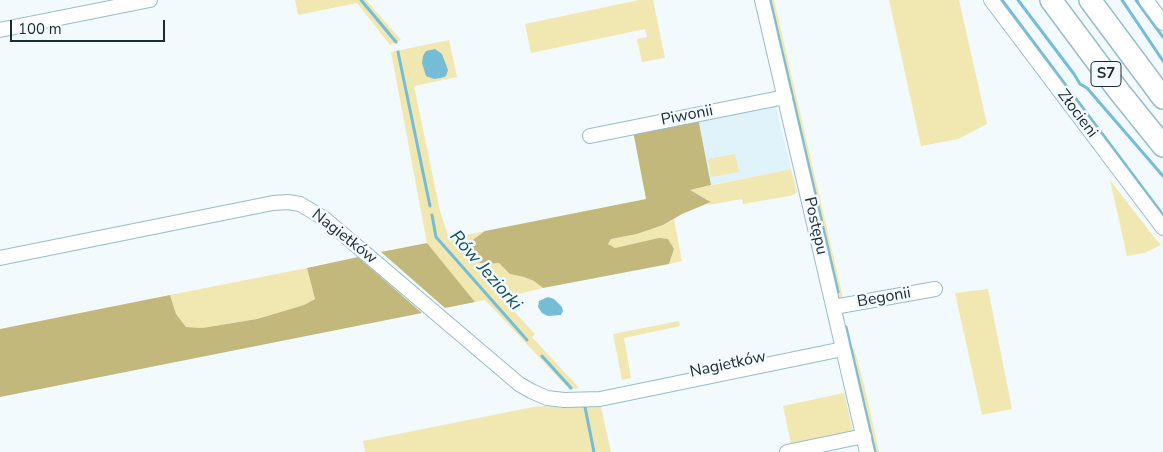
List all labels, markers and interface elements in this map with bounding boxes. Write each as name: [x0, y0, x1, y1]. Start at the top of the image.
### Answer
scale bar: [12, 10, 168, 42]
text: 100 m: [18, 19, 62, 39]
road number: S7: [1091, 62, 1121, 86]
street label: Złocieni: [1053, 86, 1101, 142]
street label: Piwonii: [659, 102, 715, 130]
street label: Postępu: [799, 195, 831, 257]
street label: Nagietków: [308, 206, 380, 268]
water label: Rów Jeziorki: [444, 227, 526, 315]
street label: Begonii: [856, 284, 912, 312]
street label: Nagietków: [688, 348, 768, 382]

